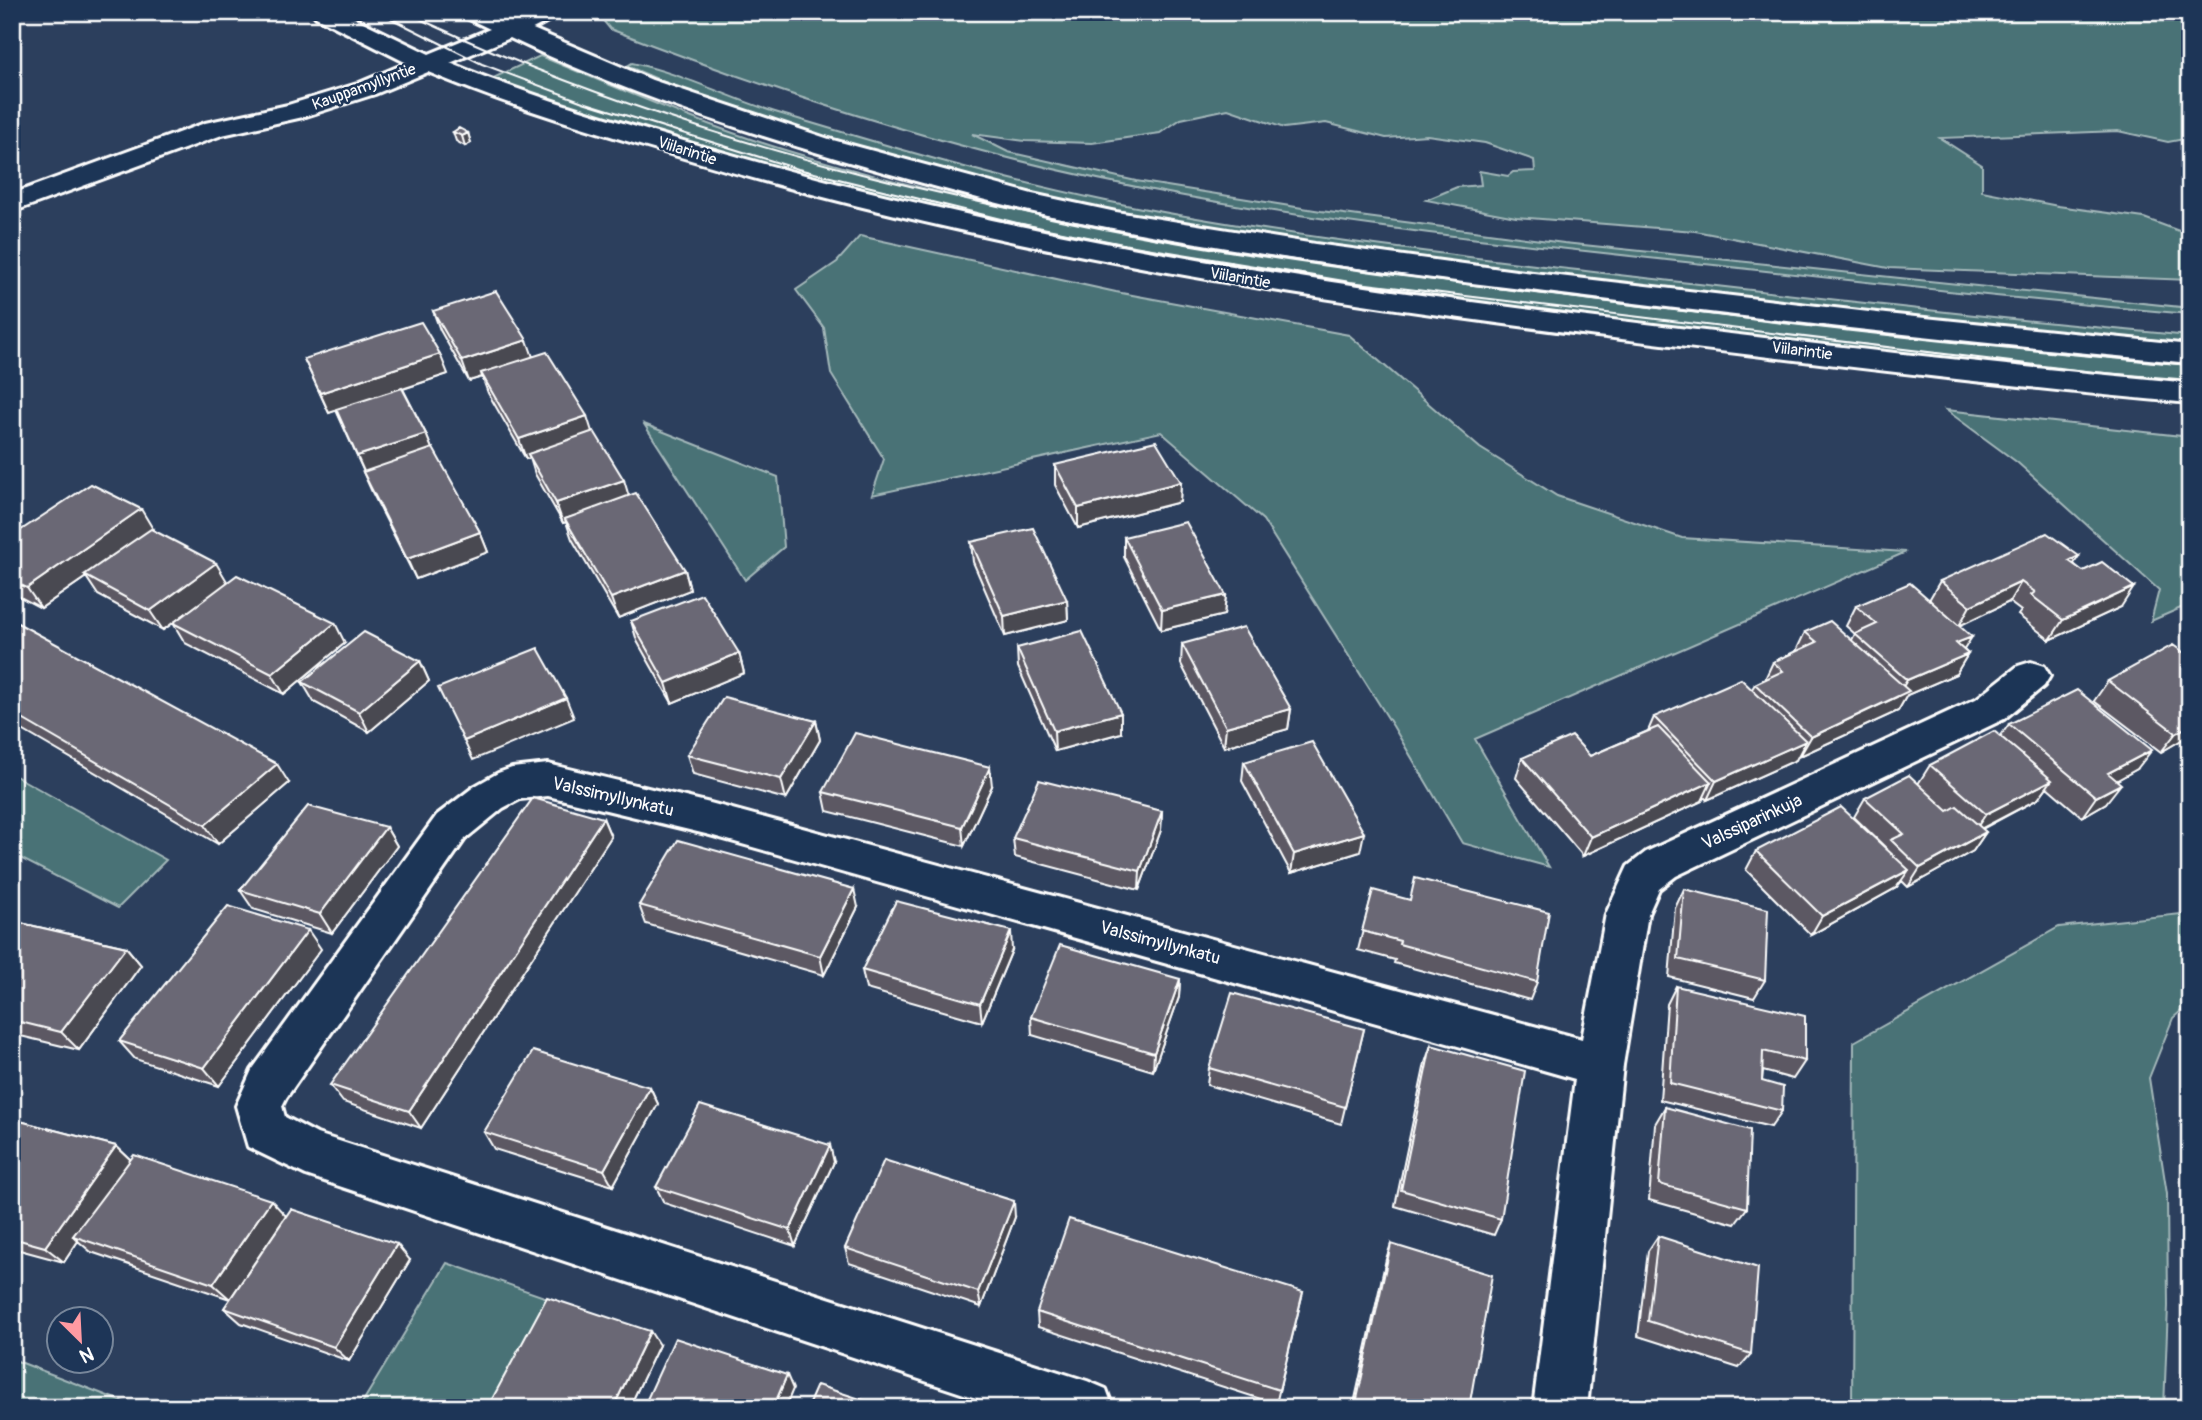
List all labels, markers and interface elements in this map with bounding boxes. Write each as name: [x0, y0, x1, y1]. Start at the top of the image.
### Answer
street label: Kauppamyllyntie: [309, 59, 419, 115]
street label: Viilarintie: [655, 132, 719, 170]
street label: Viilarintie: [1208, 263, 1272, 293]
street label: Viilarintie: [1771, 337, 1834, 365]
street label: Valssimyllynkatu: [550, 772, 676, 822]
street label: Valssiparinkuja: [1698, 789, 1806, 855]
street label: Valssimyllynkatu: [1097, 916, 1223, 970]
north arrow: [46, 1304, 116, 1374]
text: N: [76, 1341, 97, 1368]

